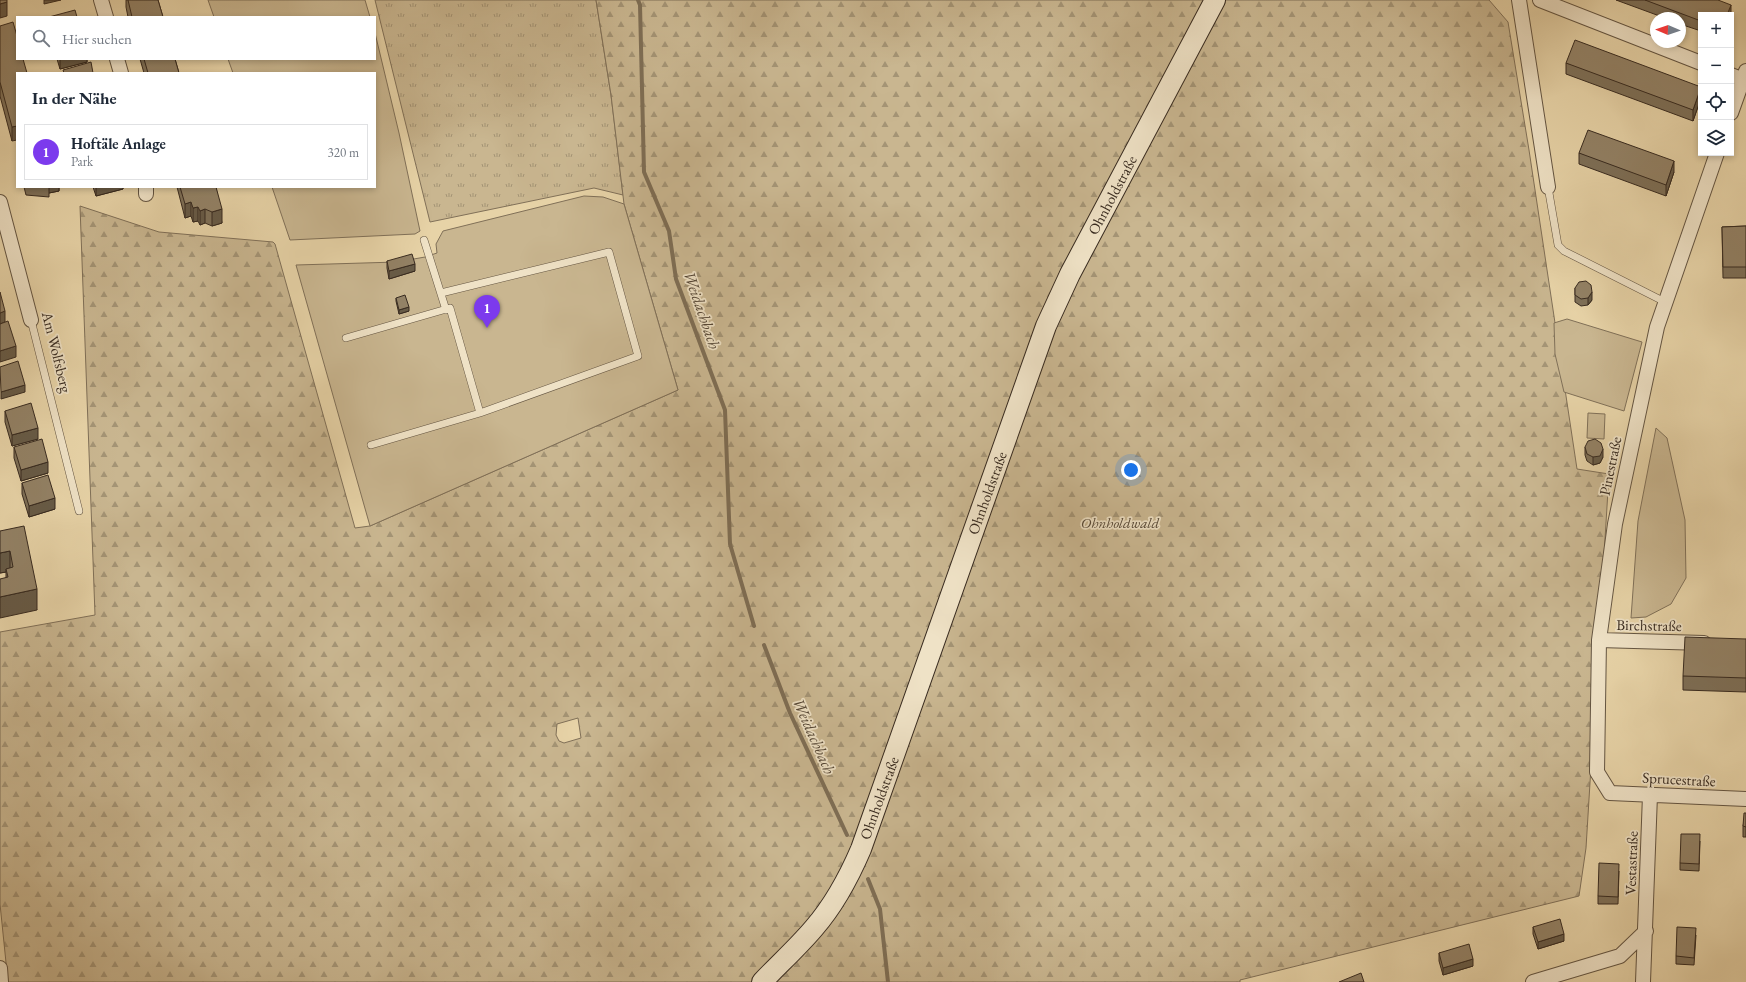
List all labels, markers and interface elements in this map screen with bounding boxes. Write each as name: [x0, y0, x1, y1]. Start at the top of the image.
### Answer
north arrow: [1650, 12, 1686, 48]
map controls: [1698, 12, 1734, 156]
button: +: [1698, 12, 1734, 48]
search box: [16, 16, 376, 60]
icon: search: [30, 27, 52, 49]
text: Hier suchen: [62, 29, 132, 48]
button: −: [1698, 48, 1734, 84]
button: locate: [1698, 84, 1734, 120]
text: In der Nähe: [32, 87, 117, 109]
button: layers: [1698, 120, 1734, 156]
text: Hoftäle Anlage: [71, 134, 166, 153]
text: 1: [43, 144, 49, 161]
text: 320 m: [328, 144, 359, 161]
street label: Ohnholdstraße: [1083, 152, 1141, 238]
text: Park: [71, 153, 93, 170]
water label: Weidachbach: [679, 268, 725, 352]
pin: 1: [474, 295, 500, 328]
street label: Am Wolfsberg: [38, 309, 76, 395]
street label: Pinestraße: [1595, 435, 1626, 497]
street label: Ohnholdstraße: [963, 449, 1011, 537]
your location: [1121, 460, 1141, 480]
park label: Ohnholdwald: [1081, 513, 1160, 532]
street label: Birchstraße: [1616, 615, 1682, 635]
water label: Weidachbach: [788, 695, 840, 777]
street label: Ohnholdstraße: [855, 754, 903, 842]
street label: Sprucestraße: [1642, 768, 1716, 790]
street label: Vestastraße: [1620, 831, 1642, 895]

